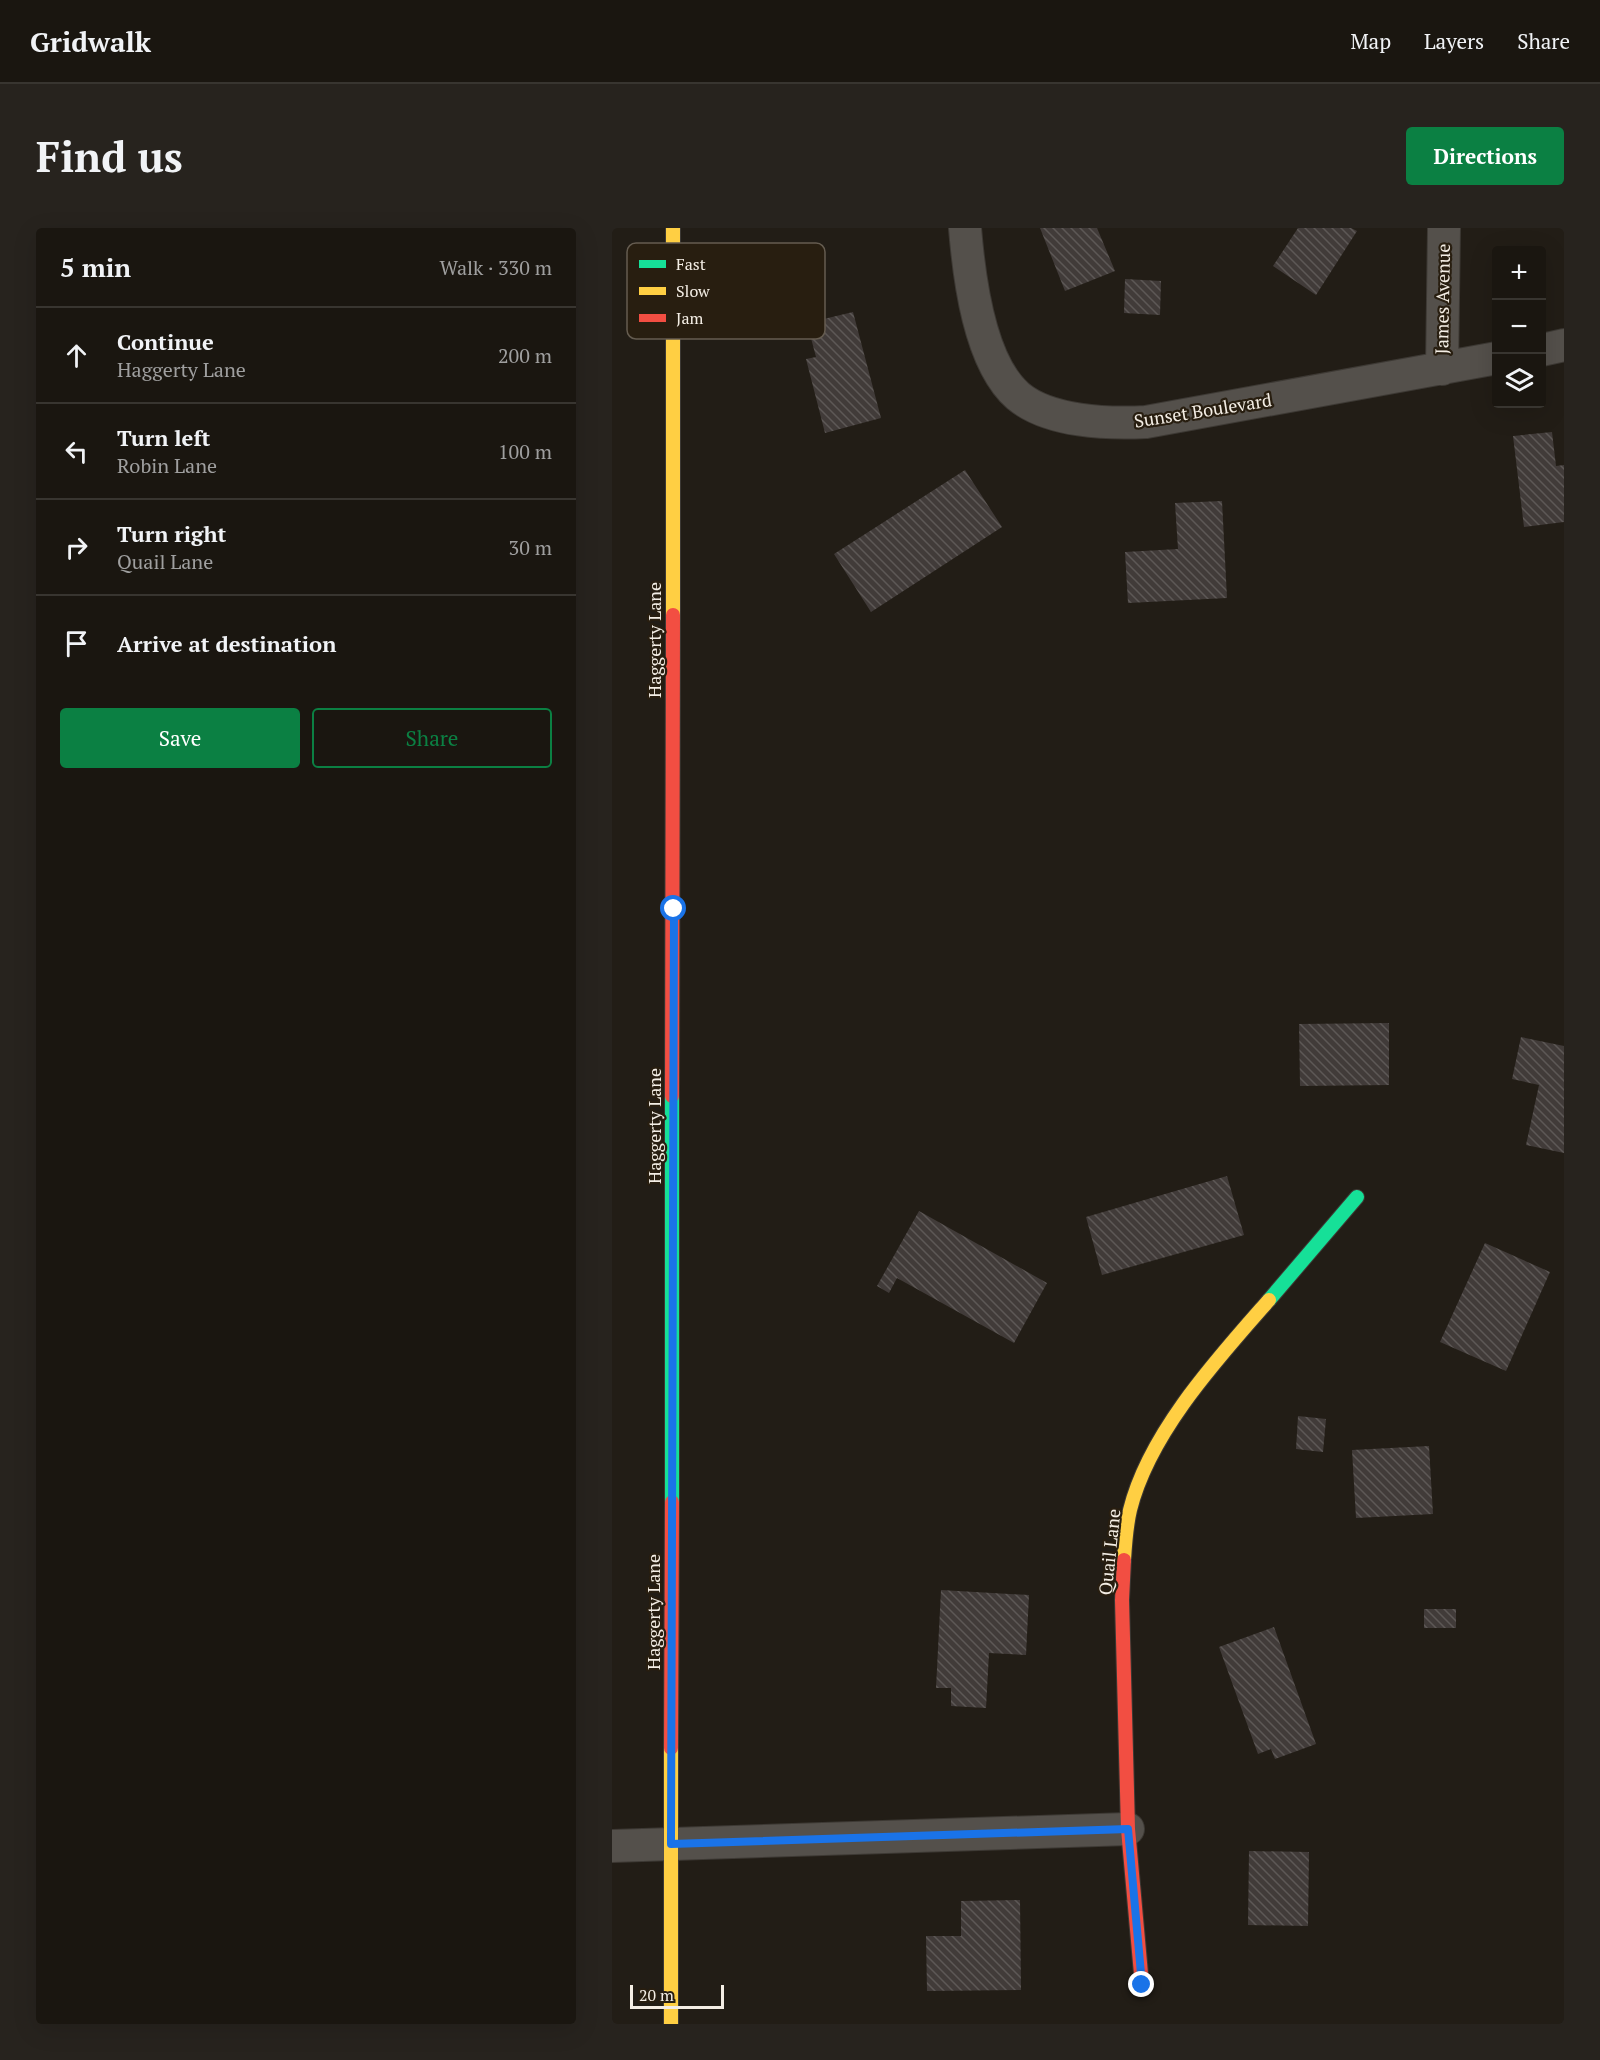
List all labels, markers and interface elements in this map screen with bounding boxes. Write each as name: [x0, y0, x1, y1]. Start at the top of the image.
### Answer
text: Gridwalk: [30, 23, 151, 60]
text: Map: [1350, 27, 1391, 55]
text: Layers: [1424, 27, 1484, 55]
text: Share: [1517, 27, 1570, 55]
button: Directions: [1406, 127, 1564, 185]
text: Find us: [36, 128, 183, 184]
legend: [627, 243, 825, 339]
street label: James Avenue: [1429, 243, 1455, 354]
map controls: [1492, 246, 1546, 408]
button: +: [1492, 246, 1546, 300]
text: 5 min: [60, 250, 131, 284]
text: Fast: [676, 253, 706, 275]
text: Walk · 330 m: [440, 254, 552, 281]
text: Slow: [676, 280, 710, 302]
button: −: [1492, 300, 1546, 354]
text: Jam: [676, 307, 704, 329]
text: Continue: [117, 327, 214, 356]
icon: ahead: [60, 339, 93, 372]
text: 200 m: [498, 342, 552, 369]
button: layers: [1492, 354, 1546, 408]
text: Haggerty Lane: [117, 356, 246, 383]
street label: Sunset Boulevard: [1132, 387, 1273, 433]
text: Turn left: [117, 423, 210, 452]
icon: left: [60, 435, 93, 468]
text: 100 m: [498, 438, 552, 465]
text: Robin Lane: [117, 452, 217, 479]
text: Turn right: [117, 519, 226, 548]
icon: right: [60, 531, 93, 564]
text: 30 m: [509, 534, 552, 561]
text: Quail Lane: [117, 548, 213, 575]
street label: Haggerty Lane: [642, 582, 666, 698]
icon: arrive: [60, 627, 93, 660]
text: Arrive at destination: [117, 629, 336, 658]
button: Save: [60, 708, 300, 768]
button: Share: [312, 708, 552, 768]
route start: [660, 895, 686, 921]
street label: Haggerty Lane: [642, 1068, 666, 1184]
street label: Quail Lane: [1093, 1508, 1125, 1596]
street label: Haggerty Lane: [641, 1554, 665, 1670]
route end: [1128, 1971, 1154, 1997]
scale bar: [630, 1982, 724, 2010]
text: 20 m: [639, 1984, 674, 2006]

